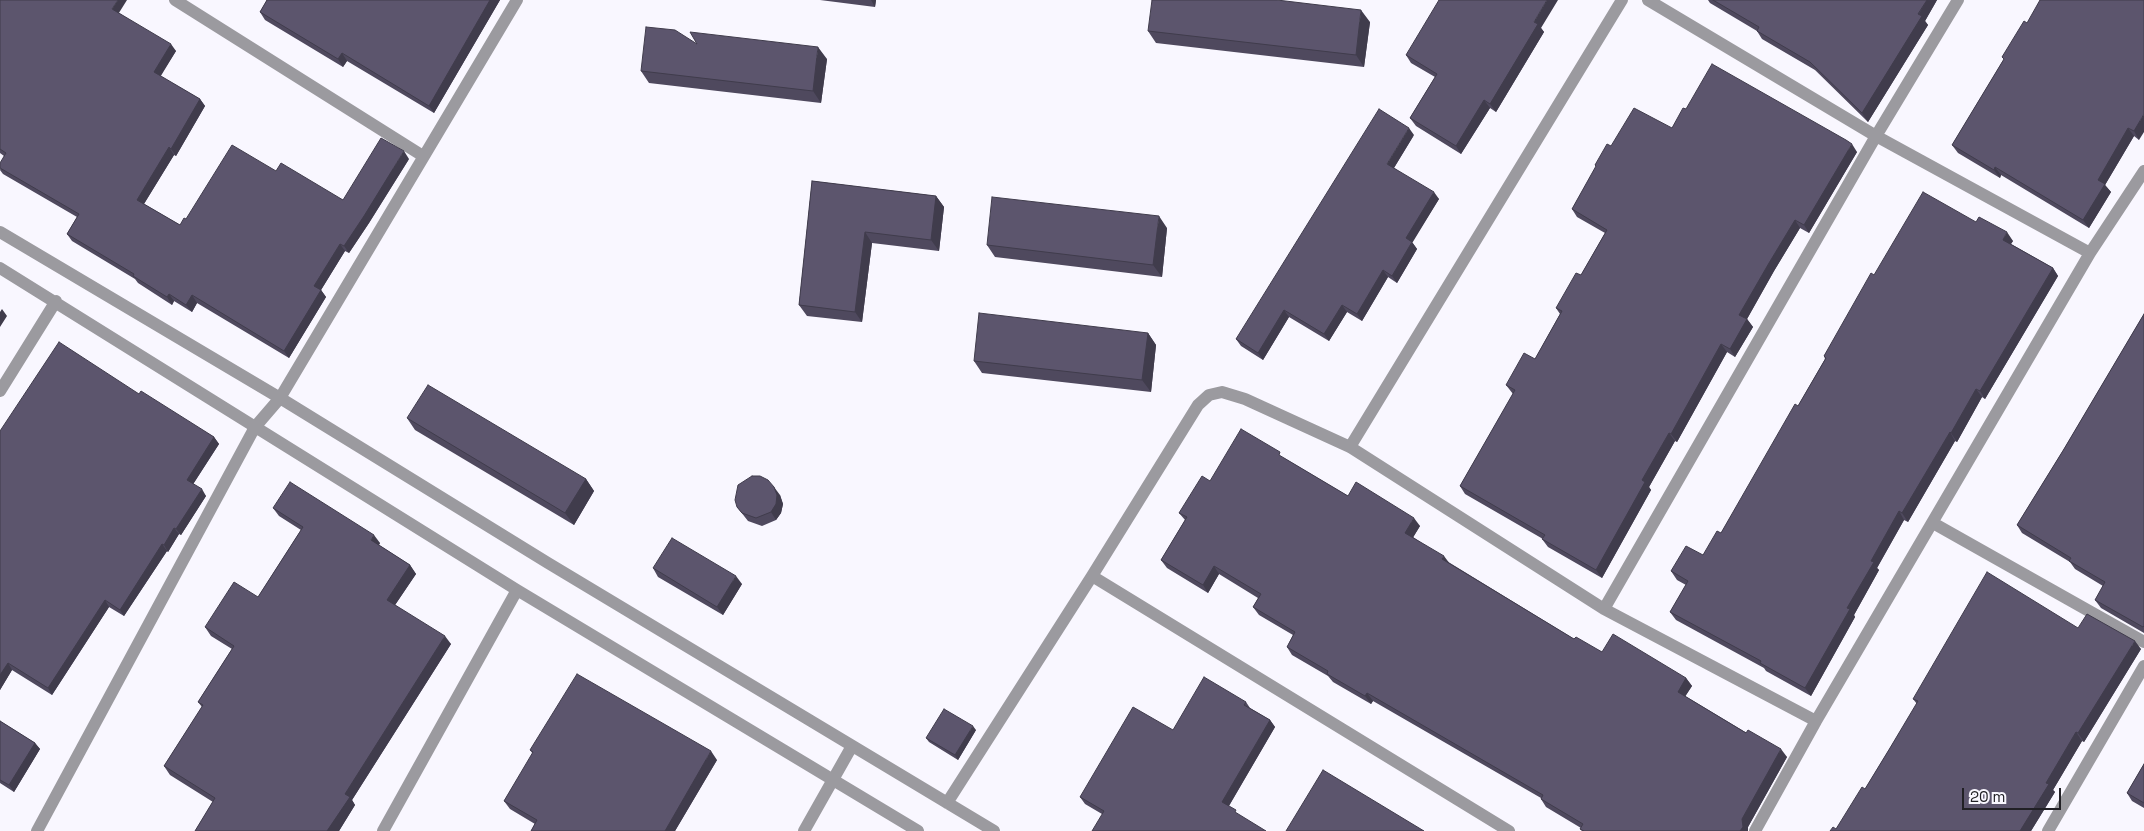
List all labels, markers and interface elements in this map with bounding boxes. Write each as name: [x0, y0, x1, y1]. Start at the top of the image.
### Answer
scale bar: [1964, 778, 2063, 810]
text: 20 m: [1970, 787, 2005, 806]

